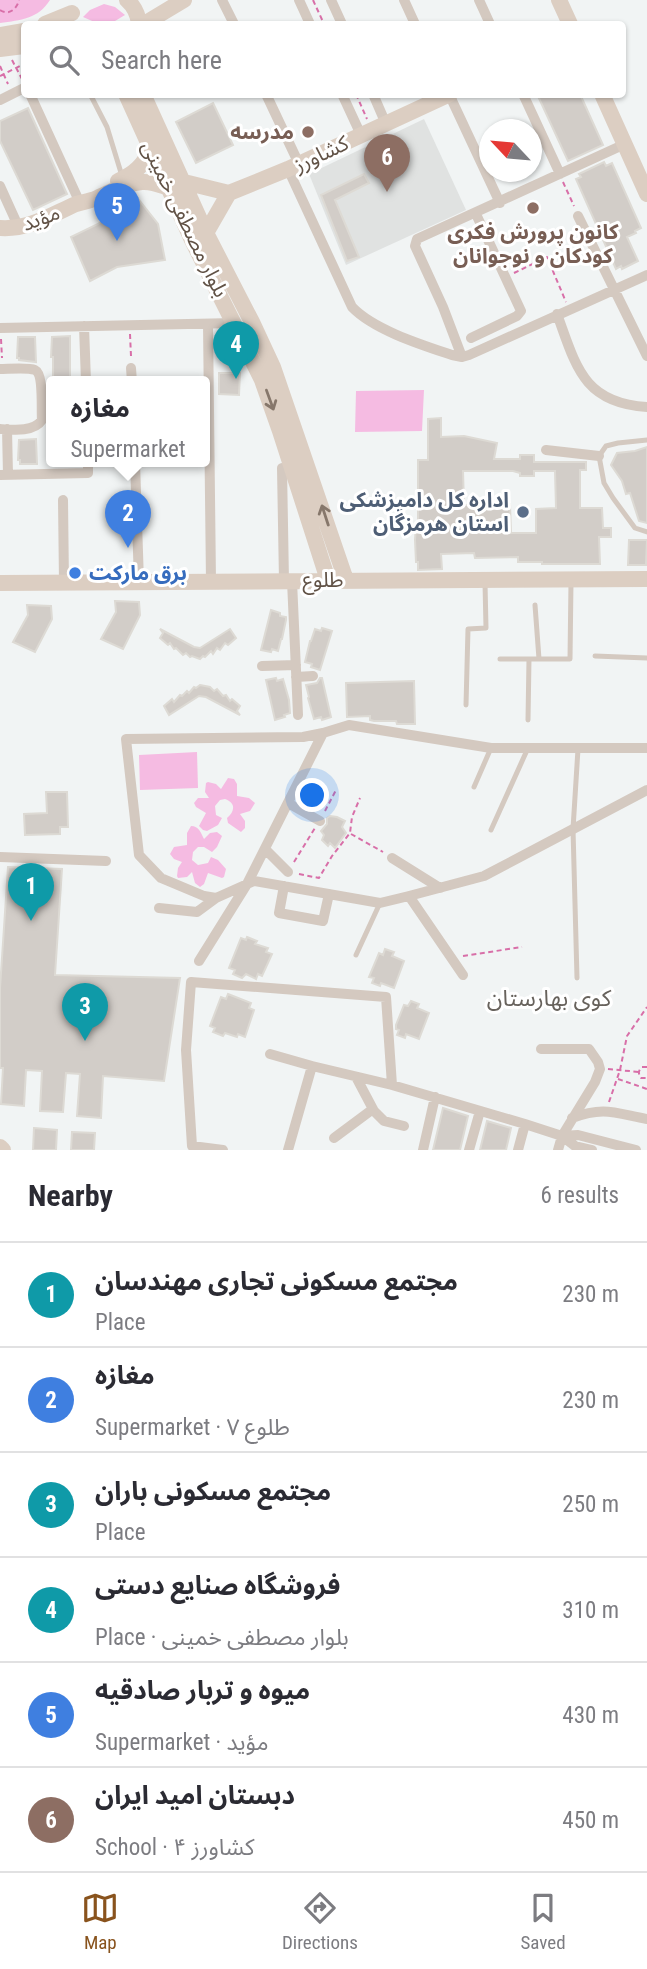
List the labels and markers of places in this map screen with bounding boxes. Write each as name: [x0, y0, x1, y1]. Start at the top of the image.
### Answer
place label: مدرسه: [230, 120, 294, 144]
marker: مدرسه: [300, 124, 316, 140]
pin: 6: [364, 134, 410, 192]
pin: 5: [94, 183, 140, 241]
marker: کانون پرورش فکری کودکان و نوجوانان: [525, 200, 541, 216]
place label: کانون پرورش فکری کودکان و نوجوانان: [447, 220, 619, 268]
pin: 4: [213, 321, 259, 379]
place label: اداره کل دامپزشکی استان هرمزگان: [340, 488, 509, 536]
pin: 2: [105, 490, 151, 548]
marker: اداره کل دامپزشکی استان هرمزگان: [515, 504, 531, 520]
place label: برق مارکت: [89, 561, 187, 585]
marker: برق مارکت: [67, 565, 83, 581]
pin: 1: [8, 863, 54, 921]
pin: 3: [62, 983, 108, 1041]

